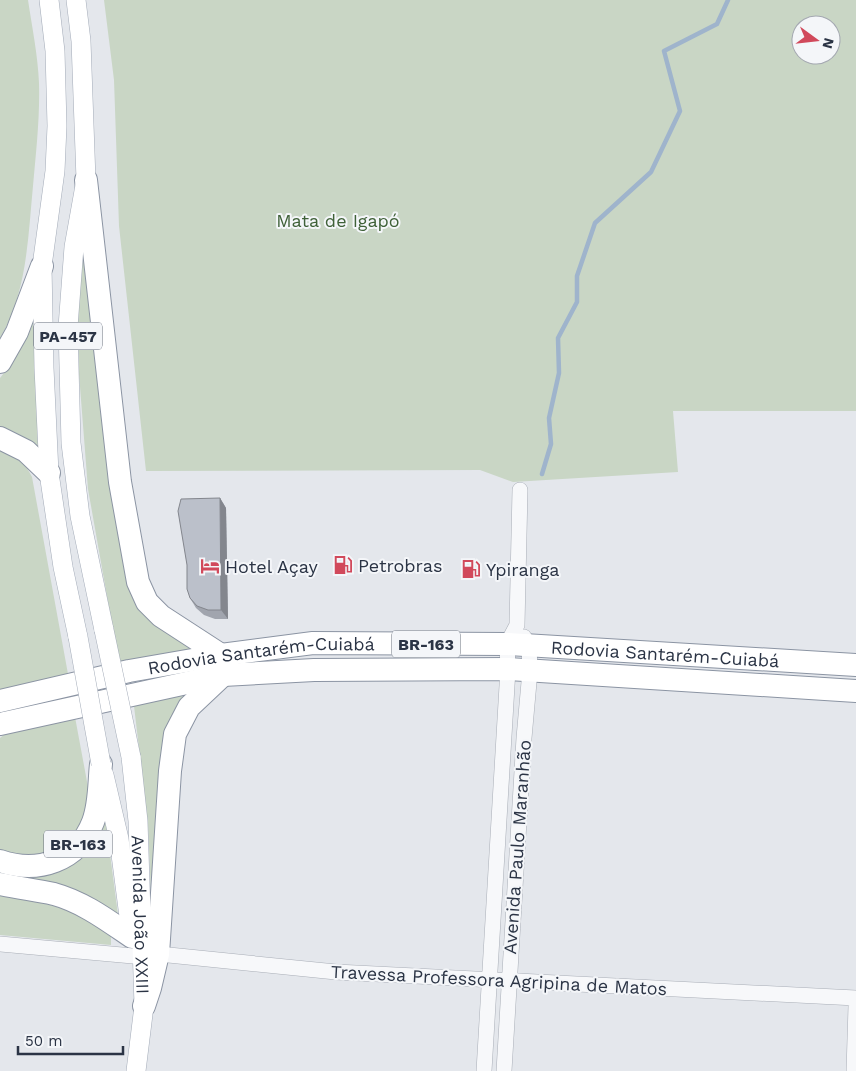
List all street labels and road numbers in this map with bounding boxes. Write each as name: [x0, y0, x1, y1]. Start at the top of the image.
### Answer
road number: PA-457: [34, 322, 102, 350]
road number: BR-163: [392, 630, 460, 658]
street label: Rodovia Santarém-Cuiabá: [146, 632, 375, 678]
street label: Rodovia Santarém-Cuiabá: [550, 636, 780, 671]
street label: Avenida Paulo Maranhão: [499, 739, 535, 955]
road number: BR-163: [44, 831, 112, 858]
street label: Avenida João XXIII: [128, 835, 154, 995]
street label: Travessa Professora Agripina de Matos: [330, 961, 668, 999]

